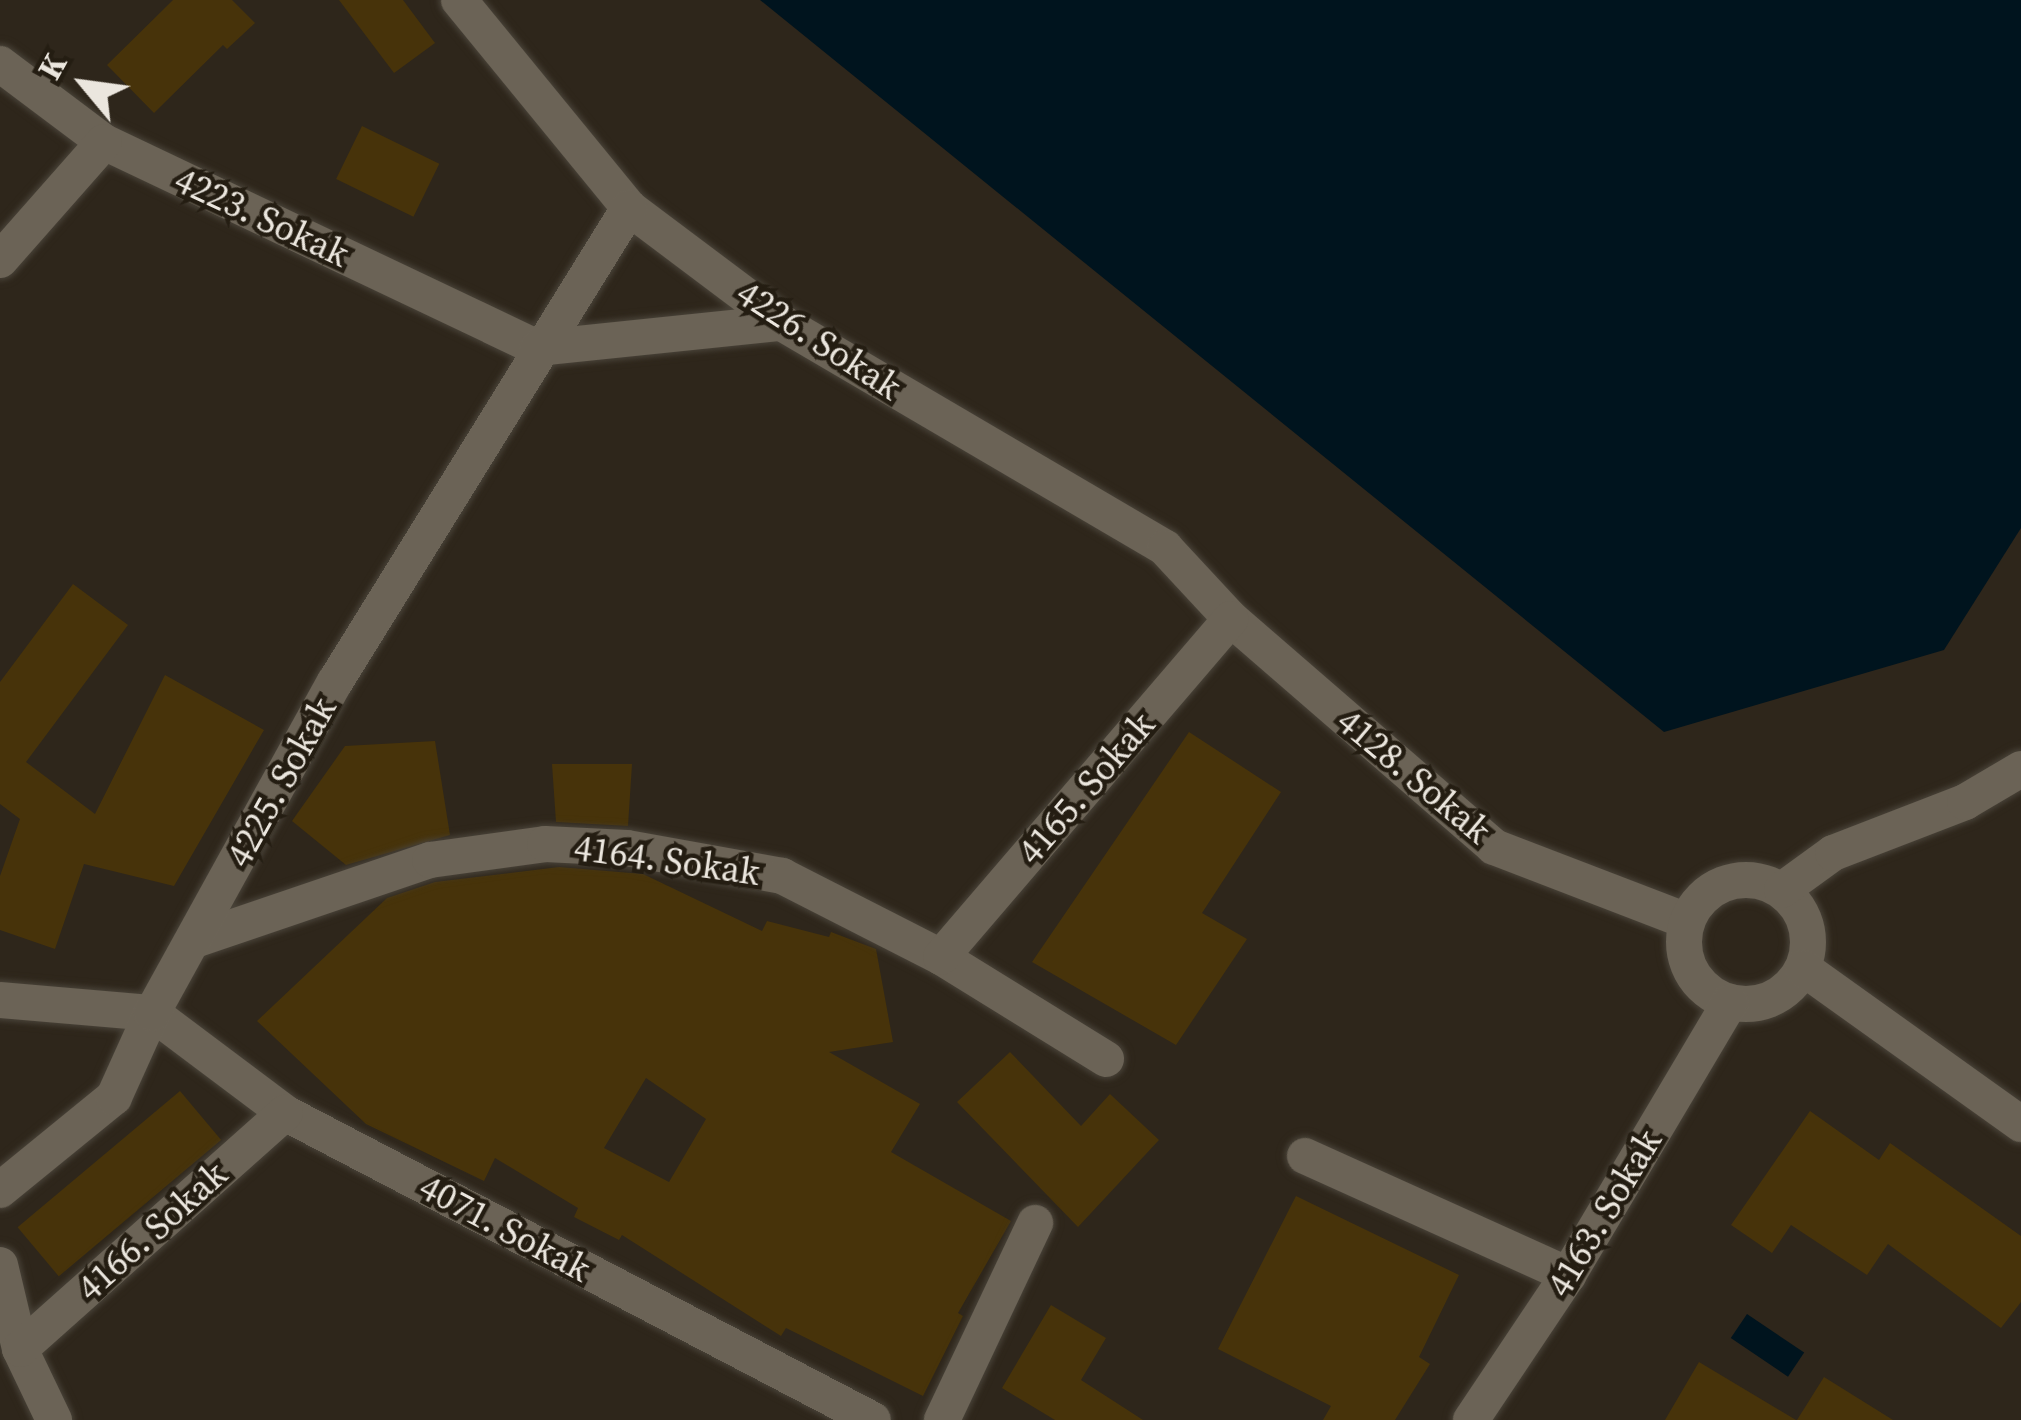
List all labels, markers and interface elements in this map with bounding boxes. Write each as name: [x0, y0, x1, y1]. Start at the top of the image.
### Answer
north arrow: [24, 24, 144, 144]
text: K: [27, 45, 77, 87]
street label: 4223. Sokak: [168, 158, 356, 276]
street label: 4226. Sokak: [729, 271, 909, 409]
street label: 4225. Sokak: [217, 690, 345, 874]
street label: 4128. Sokak: [1329, 699, 1499, 853]
street label: 4165. Sokak: [1008, 703, 1164, 873]
street label: 4164. Sokak: [572, 826, 762, 894]
street label: 4163. Sokak: [1537, 1122, 1671, 1304]
street label: 4166. Sokak: [68, 1152, 236, 1310]
street label: 4071. Sokak: [412, 1165, 598, 1291]

